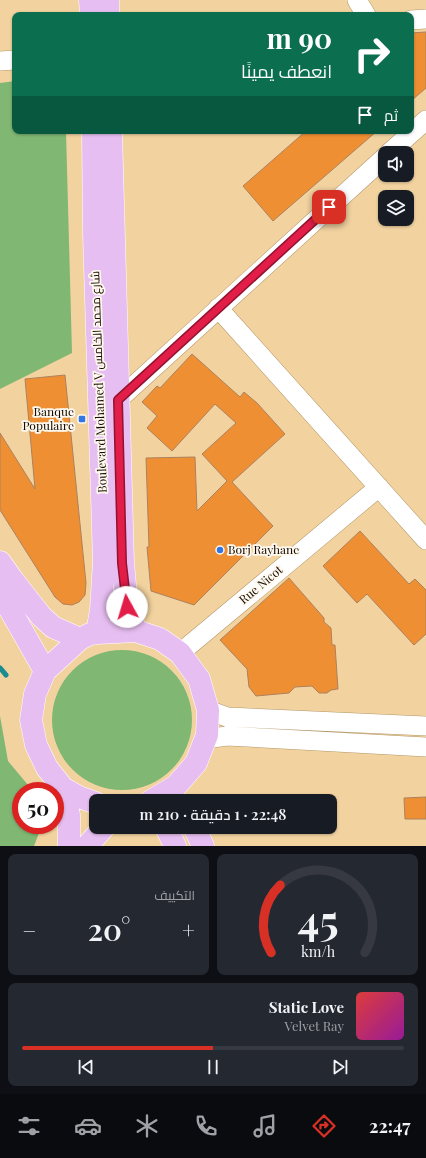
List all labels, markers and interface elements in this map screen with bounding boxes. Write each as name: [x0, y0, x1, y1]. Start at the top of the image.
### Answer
text: 90 m: [267, 19, 332, 56]
icon: right: [346, 28, 398, 80]
text: انعطف يمينًا: [241, 59, 332, 83]
icon: arrive: [354, 104, 376, 126]
text: ثم: [384, 105, 398, 125]
map controls: [378, 146, 414, 226]
button: sound: [378, 146, 414, 182]
pin: [312, 190, 346, 224]
button: layers: [378, 190, 414, 226]
icon: arrive: [318, 196, 340, 218]
street label: Boulevard Mohamed V شارع محمد الخامس: [86, 271, 111, 493]
place label: Banque Populaire: [22, 403, 74, 433]
marker: Banque Populaire: [77, 414, 87, 424]
place label: Borj Rayhane: [228, 541, 299, 557]
marker: Borj Rayhane: [215, 545, 225, 555]
street label: Rue Nicot: [235, 561, 286, 607]
position arrow: [106, 586, 148, 628]
speed limit sign: 50: [12, 782, 64, 834]
text: 22:48 · 1 دقيقة · 210 m: [139, 804, 287, 824]
text: التكييف: [154, 886, 195, 903]
text: 45: [297, 890, 338, 945]
text: 20°: [88, 909, 130, 949]
text: −: [22, 915, 36, 945]
text: +: [182, 915, 195, 945]
text: km/h: [300, 941, 335, 960]
text: Static Love: [269, 997, 344, 1017]
text: Velvet Ray: [284, 1017, 344, 1034]
icon: previous: [75, 1056, 97, 1078]
icon: pause: [202, 1056, 224, 1078]
icon: next: [329, 1056, 351, 1078]
icon: filters: [15, 1112, 43, 1140]
icon: car: [74, 1112, 102, 1140]
icon: climate: [133, 1112, 161, 1140]
icon: phone: [192, 1112, 220, 1140]
icon: music: [251, 1112, 279, 1140]
icon: directions: [310, 1112, 338, 1140]
text: 22:47: [369, 1114, 411, 1138]

